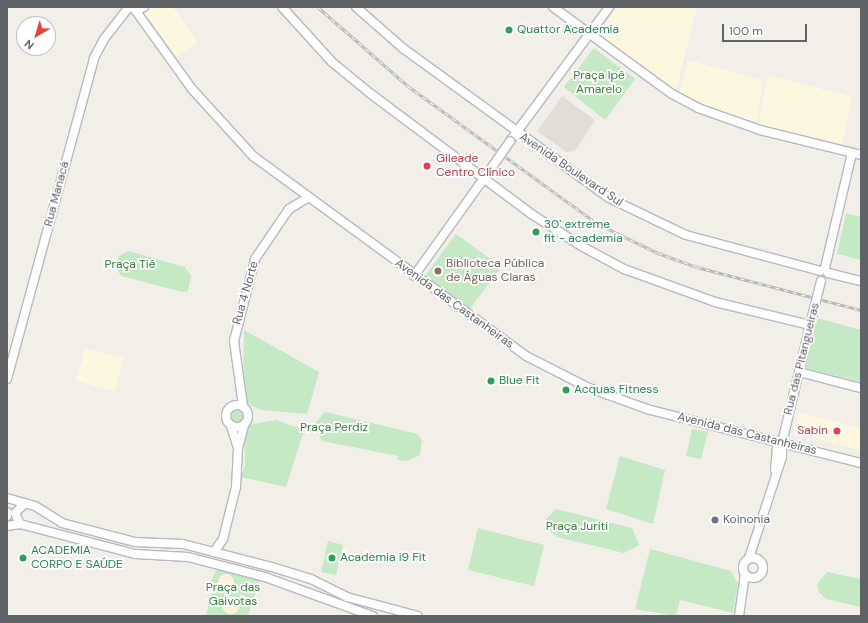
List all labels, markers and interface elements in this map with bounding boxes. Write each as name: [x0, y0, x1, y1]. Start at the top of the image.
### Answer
north arrow: [16, 16, 56, 56]
scale bar: [724, 16, 809, 42]
place label: Quattor Academia: [517, 23, 619, 37]
text: 100 m: [729, 23, 763, 39]
marker: Quattor Academia: [504, 25, 514, 35]
text: N: [22, 37, 37, 53]
park label: Praça Ipê Amarelo: [573, 69, 625, 97]
street label: Avenida Boulevard Sul: [517, 130, 625, 210]
place label: Gileade Centro Clínico: [436, 152, 515, 180]
street label: Rua Manacá: [41, 160, 73, 228]
marker: Gileade Centro Clínico: [421, 160, 433, 172]
place label: 30' extreme fit - academia: [544, 218, 623, 246]
marker: 30' extreme fit - academia: [531, 227, 541, 237]
street label: Avenida das Castanheiras: [392, 256, 516, 352]
place label: Biblioteca Pública de Águas Claras: [446, 257, 544, 285]
park label: Praça Tiê: [105, 258, 155, 272]
street label: Rua 4 Norte: [230, 260, 262, 326]
marker: Biblioteca Pública de Águas Claras: [433, 266, 443, 276]
street label: Rua das Pitangueiras: [781, 301, 823, 417]
place label: Blue Fit: [499, 374, 540, 388]
marker: Blue Fit: [486, 376, 496, 386]
place label: Acquas Fitness: [574, 383, 658, 397]
marker: Acquas Fitness: [561, 385, 571, 395]
street label: Avenida das Castanheiras: [676, 410, 818, 458]
park label: Praça Perdiz: [300, 421, 368, 435]
place label: Sabin: [797, 424, 828, 438]
marker: Sabin: [831, 425, 843, 437]
place label: Koinonia: [723, 513, 770, 527]
marker: Koinonia: [710, 515, 720, 525]
park label: Praça Juriti: [546, 520, 608, 534]
place label: ACADEMIA CORPO E SAÚDE: [31, 544, 123, 572]
place label: Academia i9 Fit: [340, 551, 426, 565]
marker: ACADEMIA CORPO E SAÚDE: [18, 553, 28, 563]
marker: Academia i9 Fit: [327, 553, 337, 563]
park label: Praça das Gaivotas: [206, 581, 260, 609]

